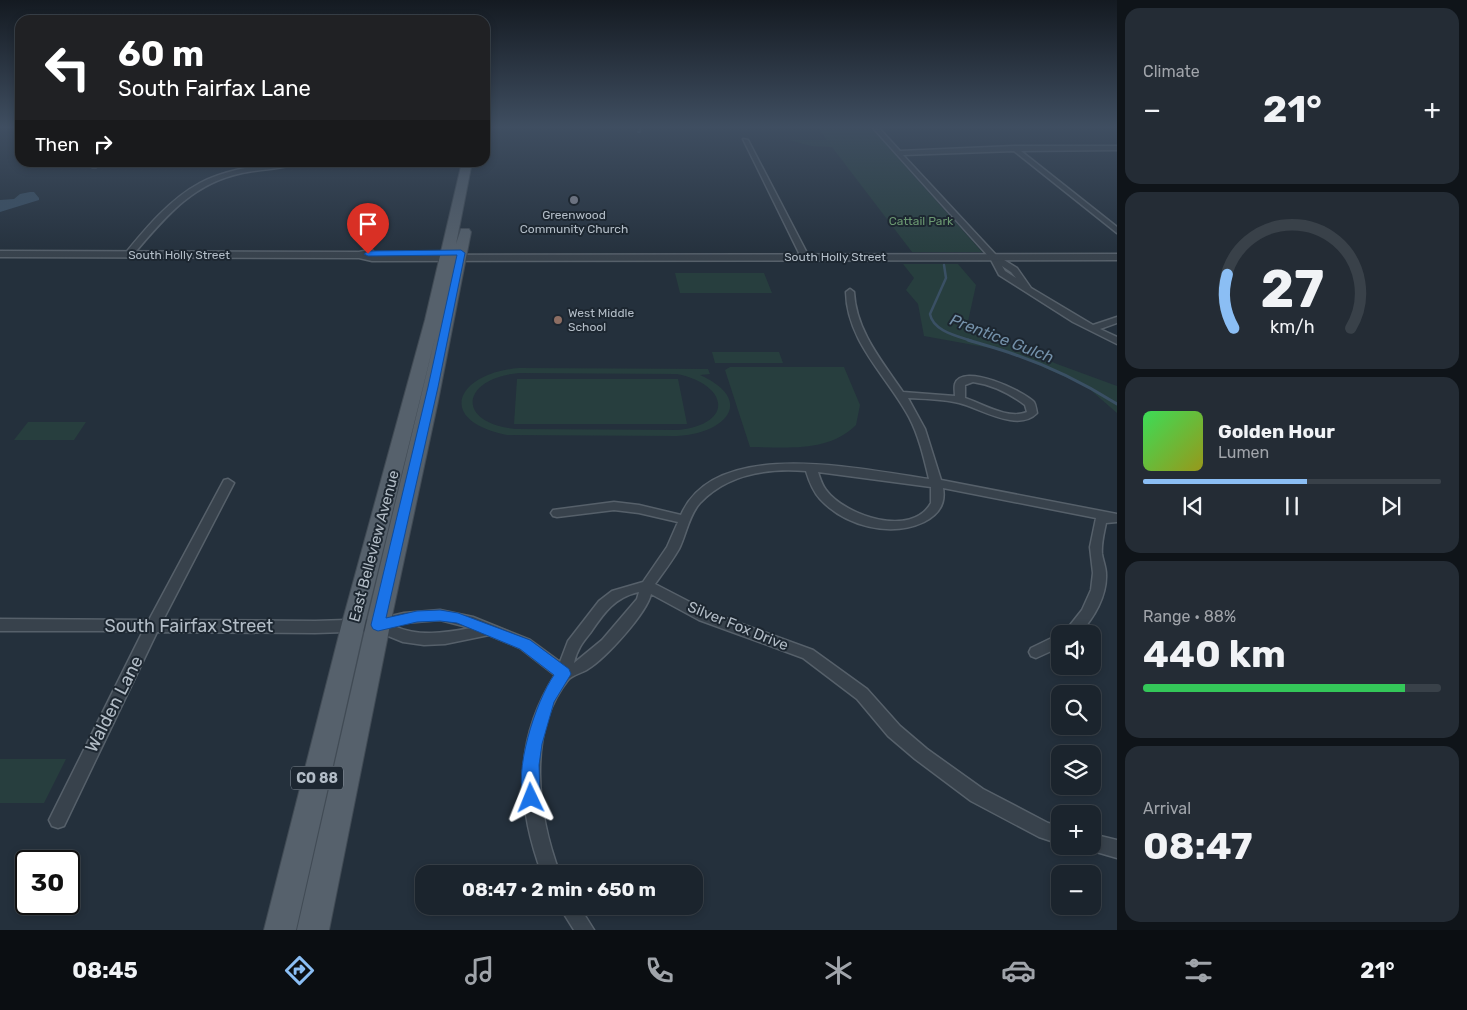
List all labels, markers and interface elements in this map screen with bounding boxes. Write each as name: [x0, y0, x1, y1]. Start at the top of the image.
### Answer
text: 60 m: [118, 33, 204, 75]
icon: left: [35, 35, 100, 100]
text: Climate: [1143, 62, 1200, 81]
text: South Fairfax Lane: [118, 75, 311, 102]
text: 21°: [1263, 86, 1322, 132]
text: −: [1143, 93, 1161, 126]
text: +: [1424, 93, 1441, 126]
icon: right: [89, 130, 117, 158]
text: Then: [35, 133, 79, 156]
marker: Greenwood Community Church: [568, 194, 580, 206]
pin: [347, 203, 389, 254]
place label: Greenwood Community Church: [520, 208, 628, 236]
icon: arrive: [354, 210, 382, 238]
park label: Cattail Park: [889, 214, 954, 228]
street label: South Holly Street: [128, 248, 230, 262]
street label: South Holly Street: [784, 250, 886, 264]
text: 27: [1260, 258, 1324, 320]
place label: West Middle School: [568, 306, 634, 334]
water label: Prentice Gulch: [947, 310, 1056, 367]
marker: West Middle School: [552, 314, 564, 326]
text: km/h: [1270, 316, 1314, 337]
text: Golden Hour: [1218, 420, 1335, 443]
text: Lumen: [1218, 443, 1269, 462]
street label: East Belleview Avenue: [345, 468, 403, 624]
icon: previous: [1179, 492, 1207, 520]
icon: pause: [1278, 492, 1306, 520]
icon: next: [1377, 492, 1405, 520]
street label: Silver Fox Drive: [685, 598, 791, 654]
text: Range · 88%: [1143, 607, 1236, 626]
street label: South Fairfax Street: [105, 615, 273, 637]
map controls: [1051, 625, 1101, 915]
button: sound: [1051, 625, 1101, 675]
text: 440 km: [1143, 631, 1286, 677]
street label: Walden Lane: [80, 652, 148, 756]
button: search: [1051, 685, 1101, 735]
button: layers: [1051, 745, 1101, 795]
road number: CO 88: [291, 766, 343, 790]
position arrow: [504, 771, 556, 823]
text: Arrival: [1143, 799, 1191, 818]
button: +: [1051, 805, 1101, 855]
text: 08:47: [1143, 823, 1252, 869]
speed limit sign: 30: [15, 850, 80, 915]
button: −: [1051, 865, 1101, 915]
text: 08:47 · 2 min · 650 m: [462, 878, 656, 901]
icon: directions: [282, 953, 317, 988]
icon: music: [462, 953, 497, 988]
icon: phone: [642, 953, 677, 988]
icon: climate: [821, 953, 856, 988]
icon: car: [1001, 953, 1036, 988]
icon: filters: [1181, 953, 1216, 988]
text: 08:45: [72, 957, 138, 984]
text: 21°: [1360, 957, 1395, 984]

